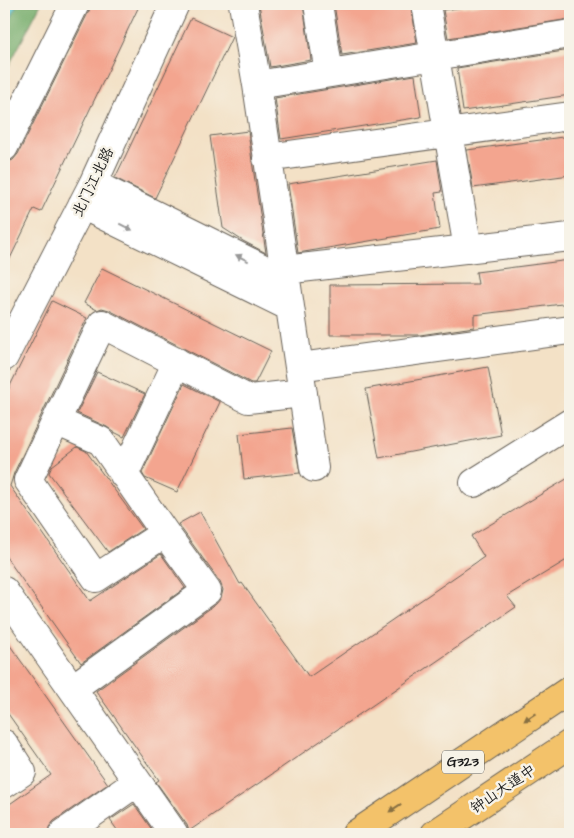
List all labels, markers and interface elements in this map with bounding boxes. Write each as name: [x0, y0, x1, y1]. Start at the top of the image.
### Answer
street label: 北门江北路: [67, 144, 119, 220]
one-way arrow: [119, 223, 133, 231]
one-way arrow: [235, 254, 249, 262]
one-way arrow: [523, 712, 537, 722]
road number: G323: [442, 750, 484, 774]
street label: 钟山大道中: [466, 759, 540, 819]
one-way arrow: [388, 803, 402, 813]

